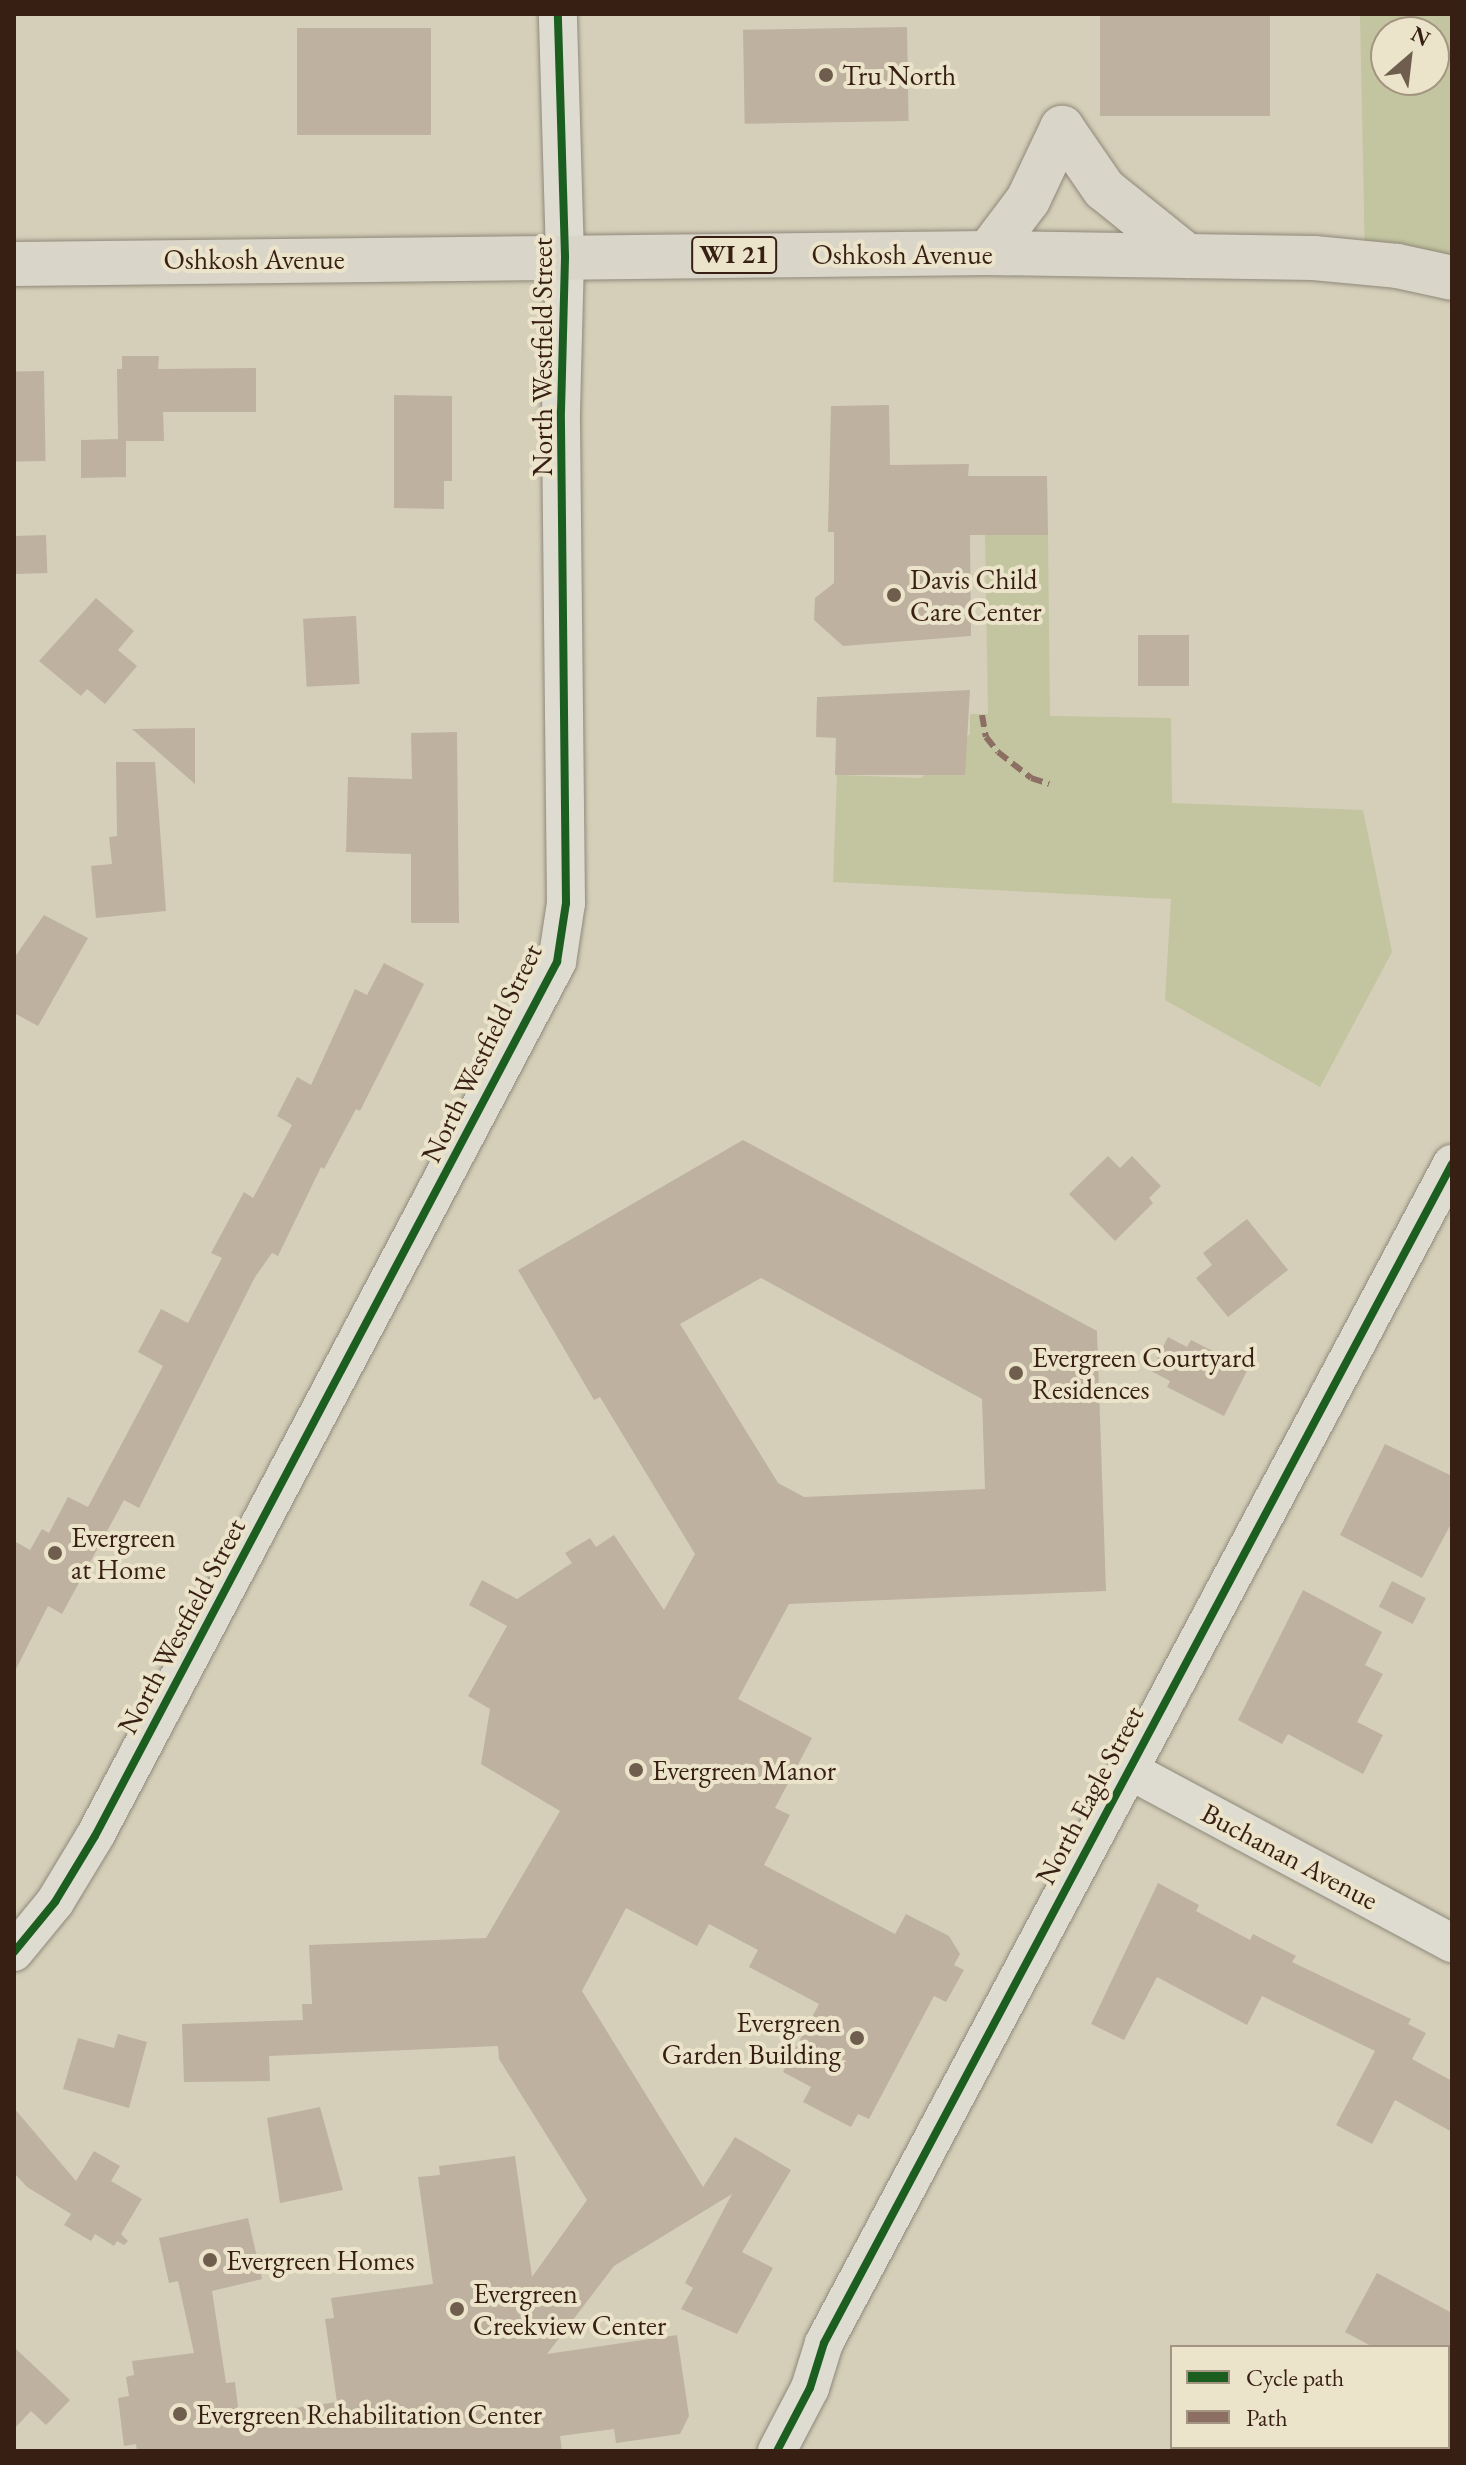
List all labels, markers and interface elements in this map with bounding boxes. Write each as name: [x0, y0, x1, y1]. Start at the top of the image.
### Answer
north arrow: [1370, 16, 1450, 96]
text: N: [1406, 19, 1435, 53]
place label: Tru North: [842, 58, 956, 92]
marker: Tru North: [817, 66, 835, 84]
road number: WI 21: [690, 233, 778, 277]
street label: North Westfield Street: [525, 237, 559, 477]
street label: Oshkosh Avenue: [811, 237, 993, 271]
street label: Oshkosh Avenue: [163, 242, 345, 276]
place label: Davis Child Care Center: [910, 562, 1042, 628]
marker: Davis Child Care Center: [885, 586, 903, 604]
street label: North Westfield Street: [413, 938, 549, 1168]
place label: Evergreen Courtyard Residences: [1032, 1340, 1255, 1406]
marker: Evergreen Courtyard Residences: [1007, 1364, 1025, 1382]
street label: North Westfield Street: [110, 1512, 252, 1740]
place label: Evergreen at Home: [71, 1520, 176, 1586]
marker: Evergreen at Home: [46, 1544, 64, 1562]
street label: North Eagle Street: [1028, 1700, 1150, 1890]
place label: Evergreen Manor: [652, 1753, 836, 1787]
marker: Evergreen Manor: [627, 1761, 645, 1779]
street label: Buchanan Avenue: [1196, 1795, 1384, 1917]
place label: Evergreen Garden Building: [662, 2005, 841, 2071]
marker: Evergreen Garden Building: [848, 2029, 866, 2047]
place label: Evergreen Homes: [226, 2243, 415, 2277]
marker: Evergreen Homes: [201, 2251, 219, 2269]
place label: Evergreen Creekview Center: [473, 2276, 666, 2342]
marker: Evergreen Creekview Center: [448, 2300, 466, 2318]
legend: [1170, 2345, 1450, 2449]
text: Cycle path: [1246, 2362, 1344, 2393]
place label: Evergreen Rehabilitation Center: [196, 2397, 542, 2431]
text: Path: [1246, 2402, 1288, 2433]
marker: Evergreen Rehabilitation Center: [171, 2405, 189, 2423]

